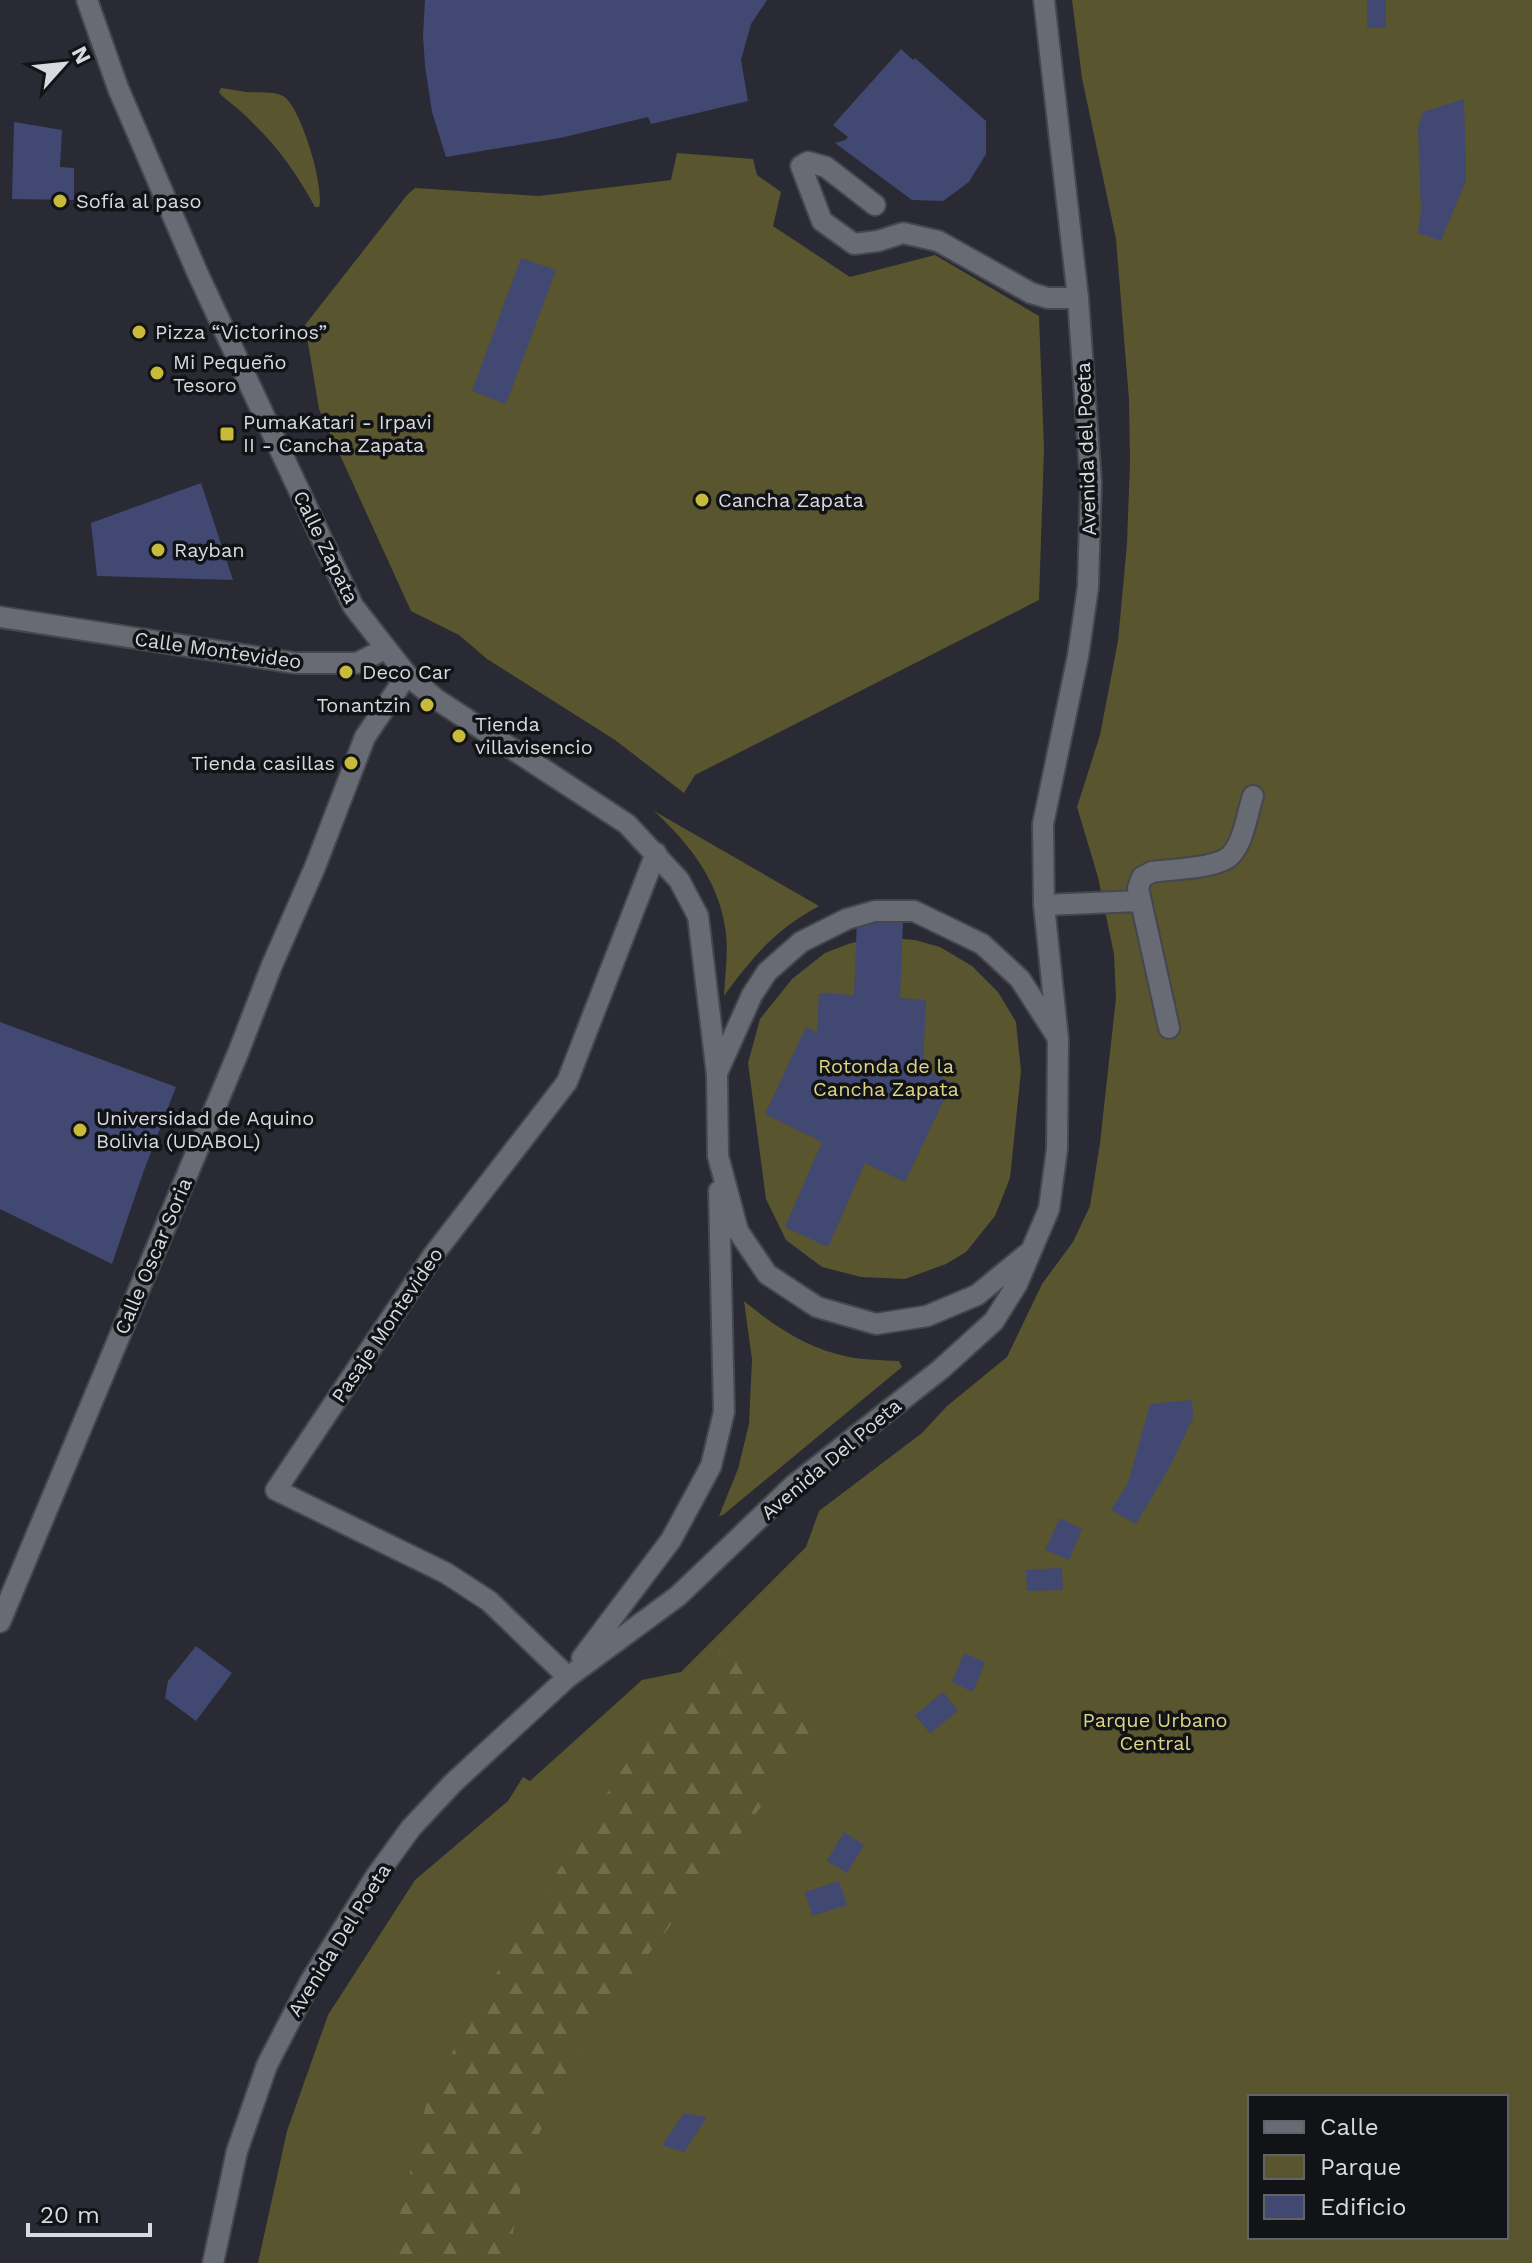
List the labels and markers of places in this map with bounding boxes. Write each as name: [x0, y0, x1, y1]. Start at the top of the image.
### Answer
place label: Sofía al paso: [76, 189, 201, 213]
marker: Sofía al paso: [51, 192, 69, 210]
place label: Pizza “Victorinos”: [155, 320, 327, 344]
marker: Pizza “Victorinos”: [130, 323, 148, 341]
place label: Mi Pequeño Tesoro: [173, 350, 287, 397]
marker: Mi Pequeño Tesoro: [148, 364, 166, 382]
place label: PumaKatari - Irpavi II - Cancha Zapata: [243, 410, 432, 457]
marker: PumaKatari - Irpavi II - Cancha Zapata: [218, 425, 236, 443]
place label: Cancha Zapata: [718, 488, 864, 512]
marker: Cancha Zapata: [693, 491, 711, 509]
place label: Rayban: [174, 538, 245, 562]
marker: Rayban: [149, 541, 167, 559]
place label: Deco Car: [362, 660, 451, 684]
marker: Deco Car: [337, 663, 355, 681]
place label: Tonantzin: [316, 693, 411, 717]
marker: Tonantzin: [418, 696, 436, 714]
place label: Tienda villavisencio: [475, 712, 593, 759]
marker: Tienda villavisencio: [450, 727, 468, 745]
place label: Tienda casillas: [191, 751, 335, 775]
marker: Tienda casillas: [342, 754, 360, 772]
place label: Universidad de Aquino Bolivia (UDABOL): [96, 1106, 314, 1153]
marker: Universidad de Aquino Bolivia (UDABOL): [71, 1121, 89, 1139]

